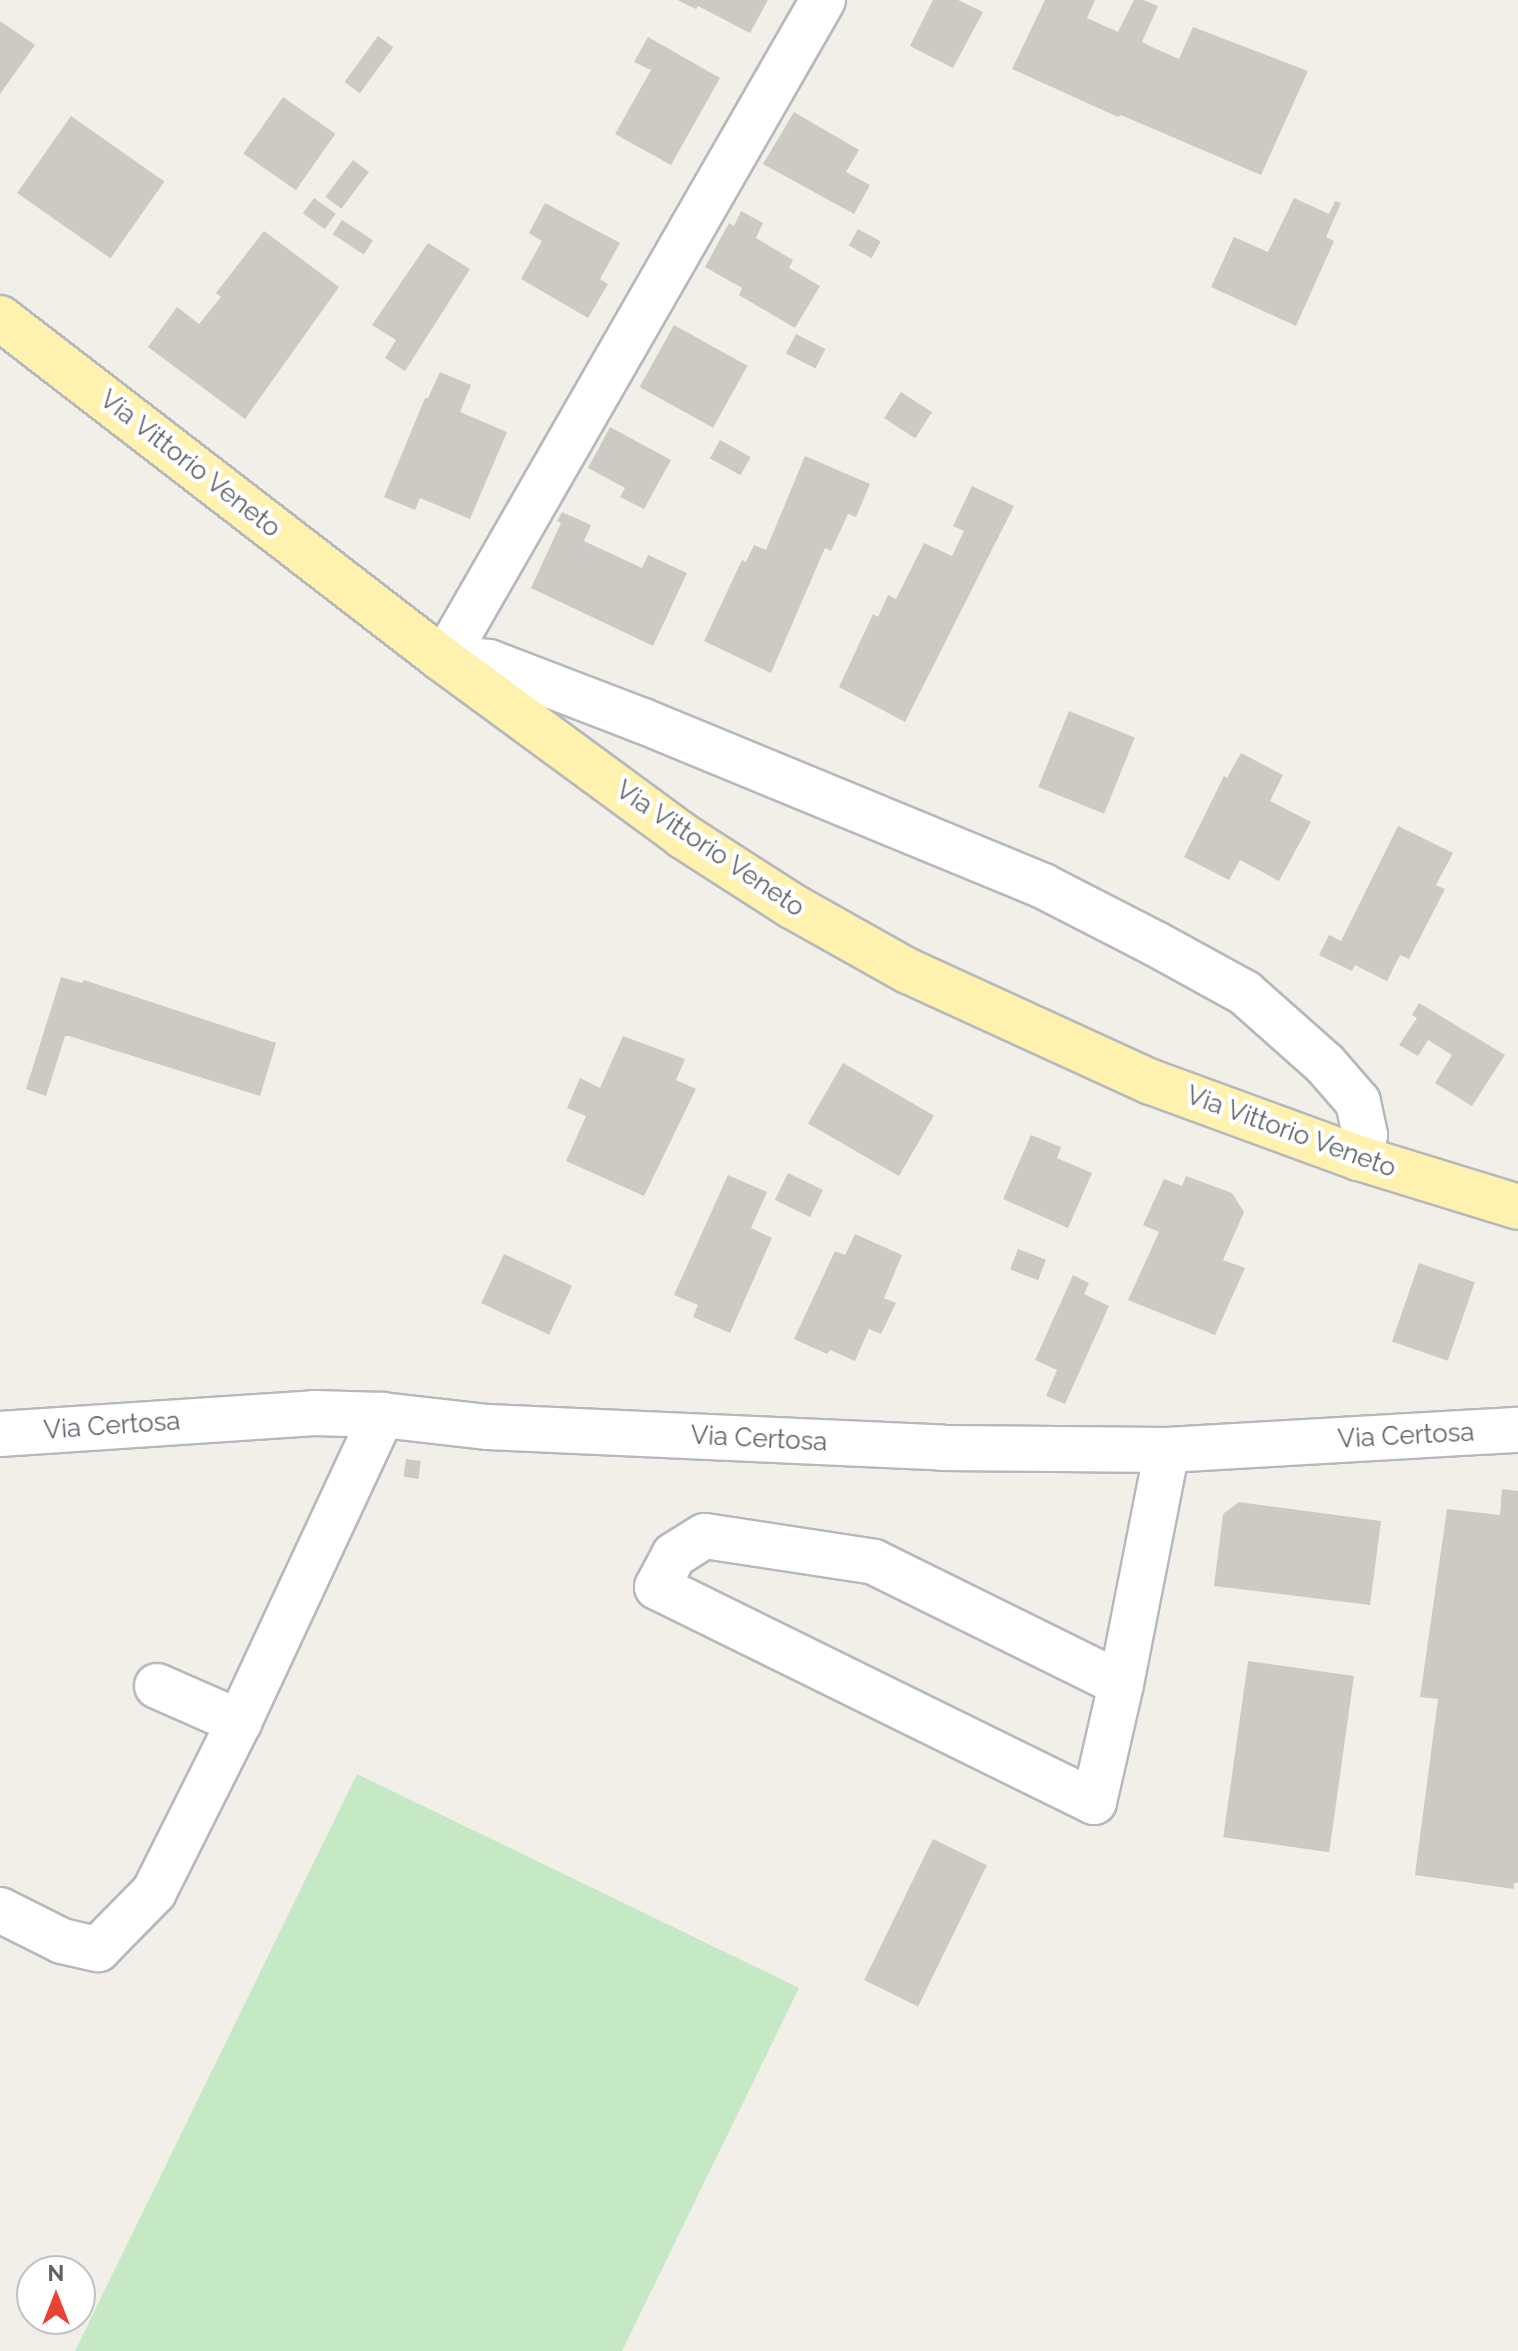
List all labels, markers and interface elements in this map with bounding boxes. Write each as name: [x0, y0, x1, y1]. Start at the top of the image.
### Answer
street label: Via Vittorio Veneto: [93, 383, 287, 545]
street label: Via Vittorio Veneto: [609, 774, 811, 924]
street label: Via Vittorio Veneto: [1181, 1079, 1401, 1185]
street label: Via Certosa: [43, 1406, 181, 1446]
street label: Via Certosa: [1337, 1417, 1475, 1455]
street label: Via Certosa: [690, 1420, 828, 1458]
north arrow: [16, 2255, 96, 2335]
text: N: [48, 2260, 64, 2286]

